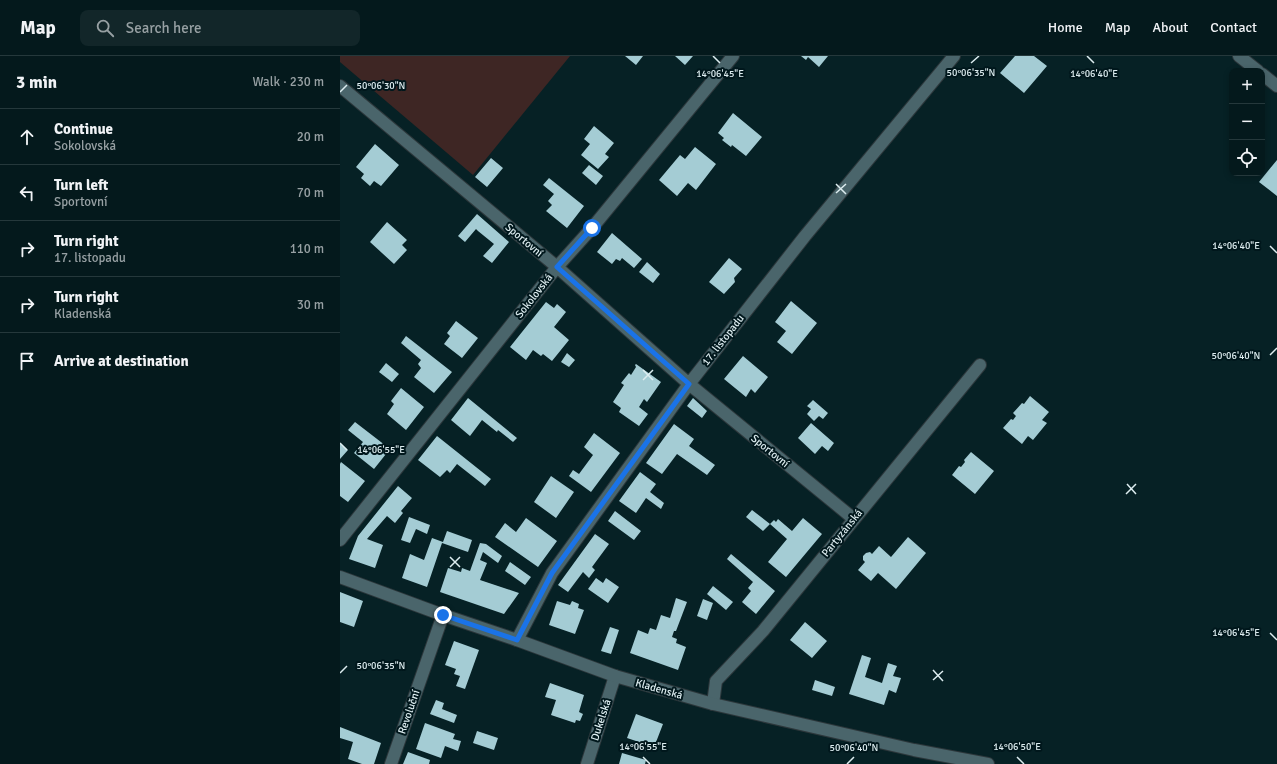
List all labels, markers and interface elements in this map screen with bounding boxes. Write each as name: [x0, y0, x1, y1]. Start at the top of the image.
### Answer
search box: [80, 10, 360, 46]
text: Map: [20, 16, 56, 40]
icon: search: [94, 17, 116, 39]
text: Search here: [126, 19, 201, 37]
text: Home: [1048, 19, 1083, 36]
text: Map: [1105, 19, 1130, 36]
text: About: [1152, 19, 1188, 36]
text: Contact: [1210, 19, 1257, 36]
text: 50°06'35"N: [947, 67, 995, 79]
text: 14°06'45"E: [696, 68, 744, 80]
text: 14°06'40"E: [1070, 68, 1118, 80]
map controls: [1229, 68, 1265, 176]
button: +: [1229, 68, 1265, 104]
text: 3 min: [16, 72, 57, 93]
text: Walk · 230 m: [253, 74, 324, 90]
text: 50°06'30"N: [357, 80, 405, 92]
button: −: [1229, 104, 1265, 140]
text: Continue: [54, 120, 113, 138]
icon: ahead: [16, 126, 38, 148]
text: 20 m: [297, 129, 324, 145]
text: Sokolovská: [54, 138, 116, 154]
button: locate: [1229, 140, 1265, 176]
text: Turn left: [54, 176, 108, 194]
icon: left: [16, 182, 38, 204]
text: 70 m: [297, 185, 324, 201]
text: Sportovní: [54, 194, 108, 210]
route start: [583, 219, 601, 237]
street label: Sportovní: [502, 220, 546, 260]
text: Turn right: [54, 232, 119, 250]
icon: right: [16, 238, 38, 260]
text: 14°06'40"E: [1212, 240, 1260, 252]
text: 110 m: [290, 241, 324, 257]
text: 17. listopadu: [54, 250, 126, 266]
street label: Sokolovská: [513, 271, 556, 321]
text: Turn right: [54, 288, 119, 306]
icon: right: [16, 294, 38, 316]
text: 30 m: [297, 297, 324, 313]
text: Kladenská: [54, 306, 111, 322]
street label: 17. listopadu: [699, 312, 747, 368]
icon: arrive: [16, 350, 38, 372]
text: 50°06'40"N: [1212, 350, 1260, 362]
text: Arrive at destination: [54, 352, 189, 370]
street label: Sportovní: [748, 432, 792, 470]
text: 14°06'55"E: [357, 444, 405, 456]
street label: Partyzánská: [819, 506, 865, 559]
route end: [434, 606, 452, 624]
text: 14°06'45"E: [1212, 627, 1260, 639]
text: 50°06'35"N: [357, 660, 405, 672]
street label: Kladenská: [634, 676, 685, 702]
street label: Revoluční: [395, 688, 423, 736]
street label: Dukelská: [588, 697, 614, 743]
text: 14°06'55"E: [619, 741, 667, 753]
text: 14°06'50"E: [993, 741, 1041, 753]
text: 50°06'40"N: [830, 742, 878, 754]

